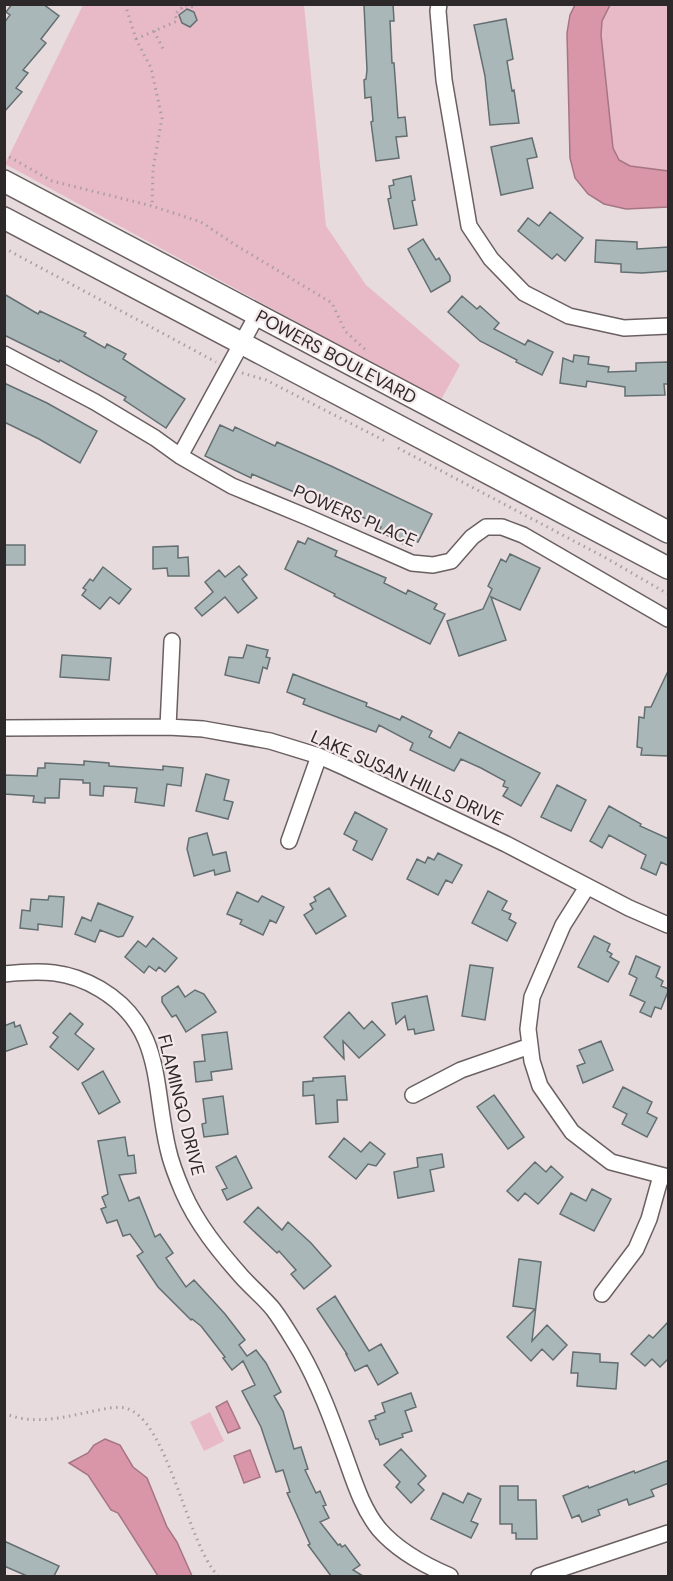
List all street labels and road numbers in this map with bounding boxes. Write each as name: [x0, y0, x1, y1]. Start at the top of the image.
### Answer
street label: POWERS BOULEVARD: [251, 304, 421, 410]
street label: POWERS PLACE: [290, 479, 420, 553]
street label: LAKE SUSAN HILLS DRIVE: [307, 725, 507, 831]
street label: FLAMINGO DRIVE: [152, 1032, 210, 1178]

